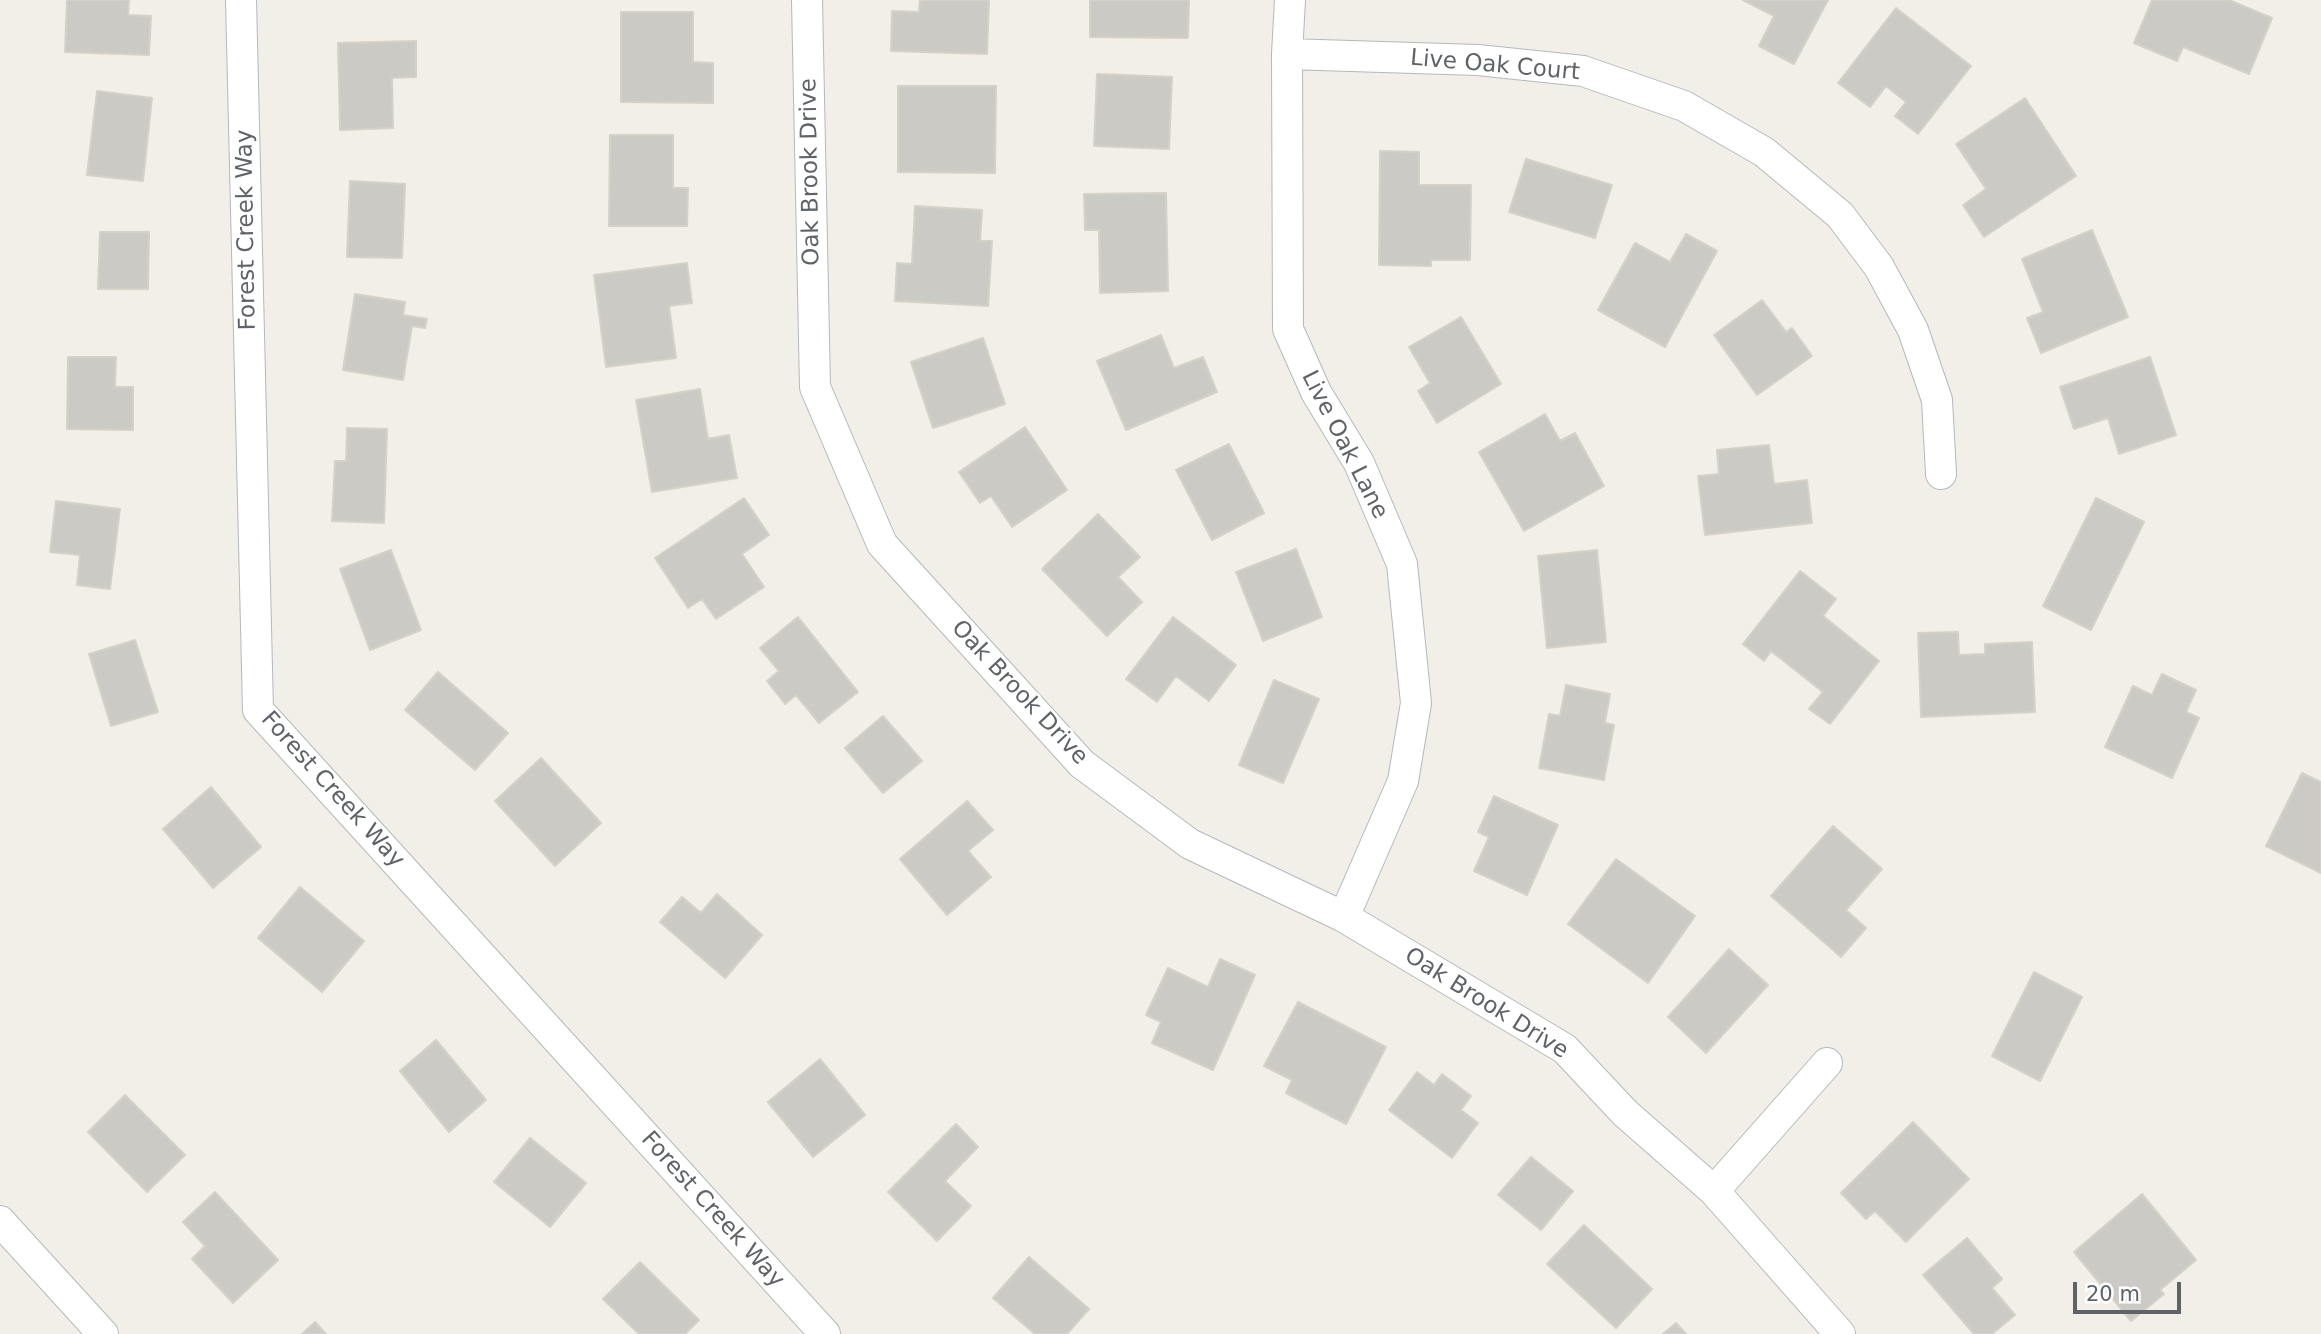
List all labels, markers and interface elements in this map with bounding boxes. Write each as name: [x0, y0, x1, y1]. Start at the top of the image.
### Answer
street label: Live Oak Court: [1409, 45, 1581, 87]
street label: Oak Brook Drive: [796, 78, 826, 266]
street label: Forest Creek Way: [231, 129, 263, 331]
street label: Live Oak Lane: [1295, 366, 1393, 524]
street label: Oak Brook Drive: [945, 615, 1093, 771]
street label: Forest Creek Way: [255, 706, 409, 874]
street label: Oak Brook Drive: [1399, 943, 1573, 1065]
street label: Forest Creek Way: [635, 1126, 789, 1294]
scale bar: [2076, 1268, 2184, 1312]
text: 20 m: [2086, 1282, 2140, 1306]

